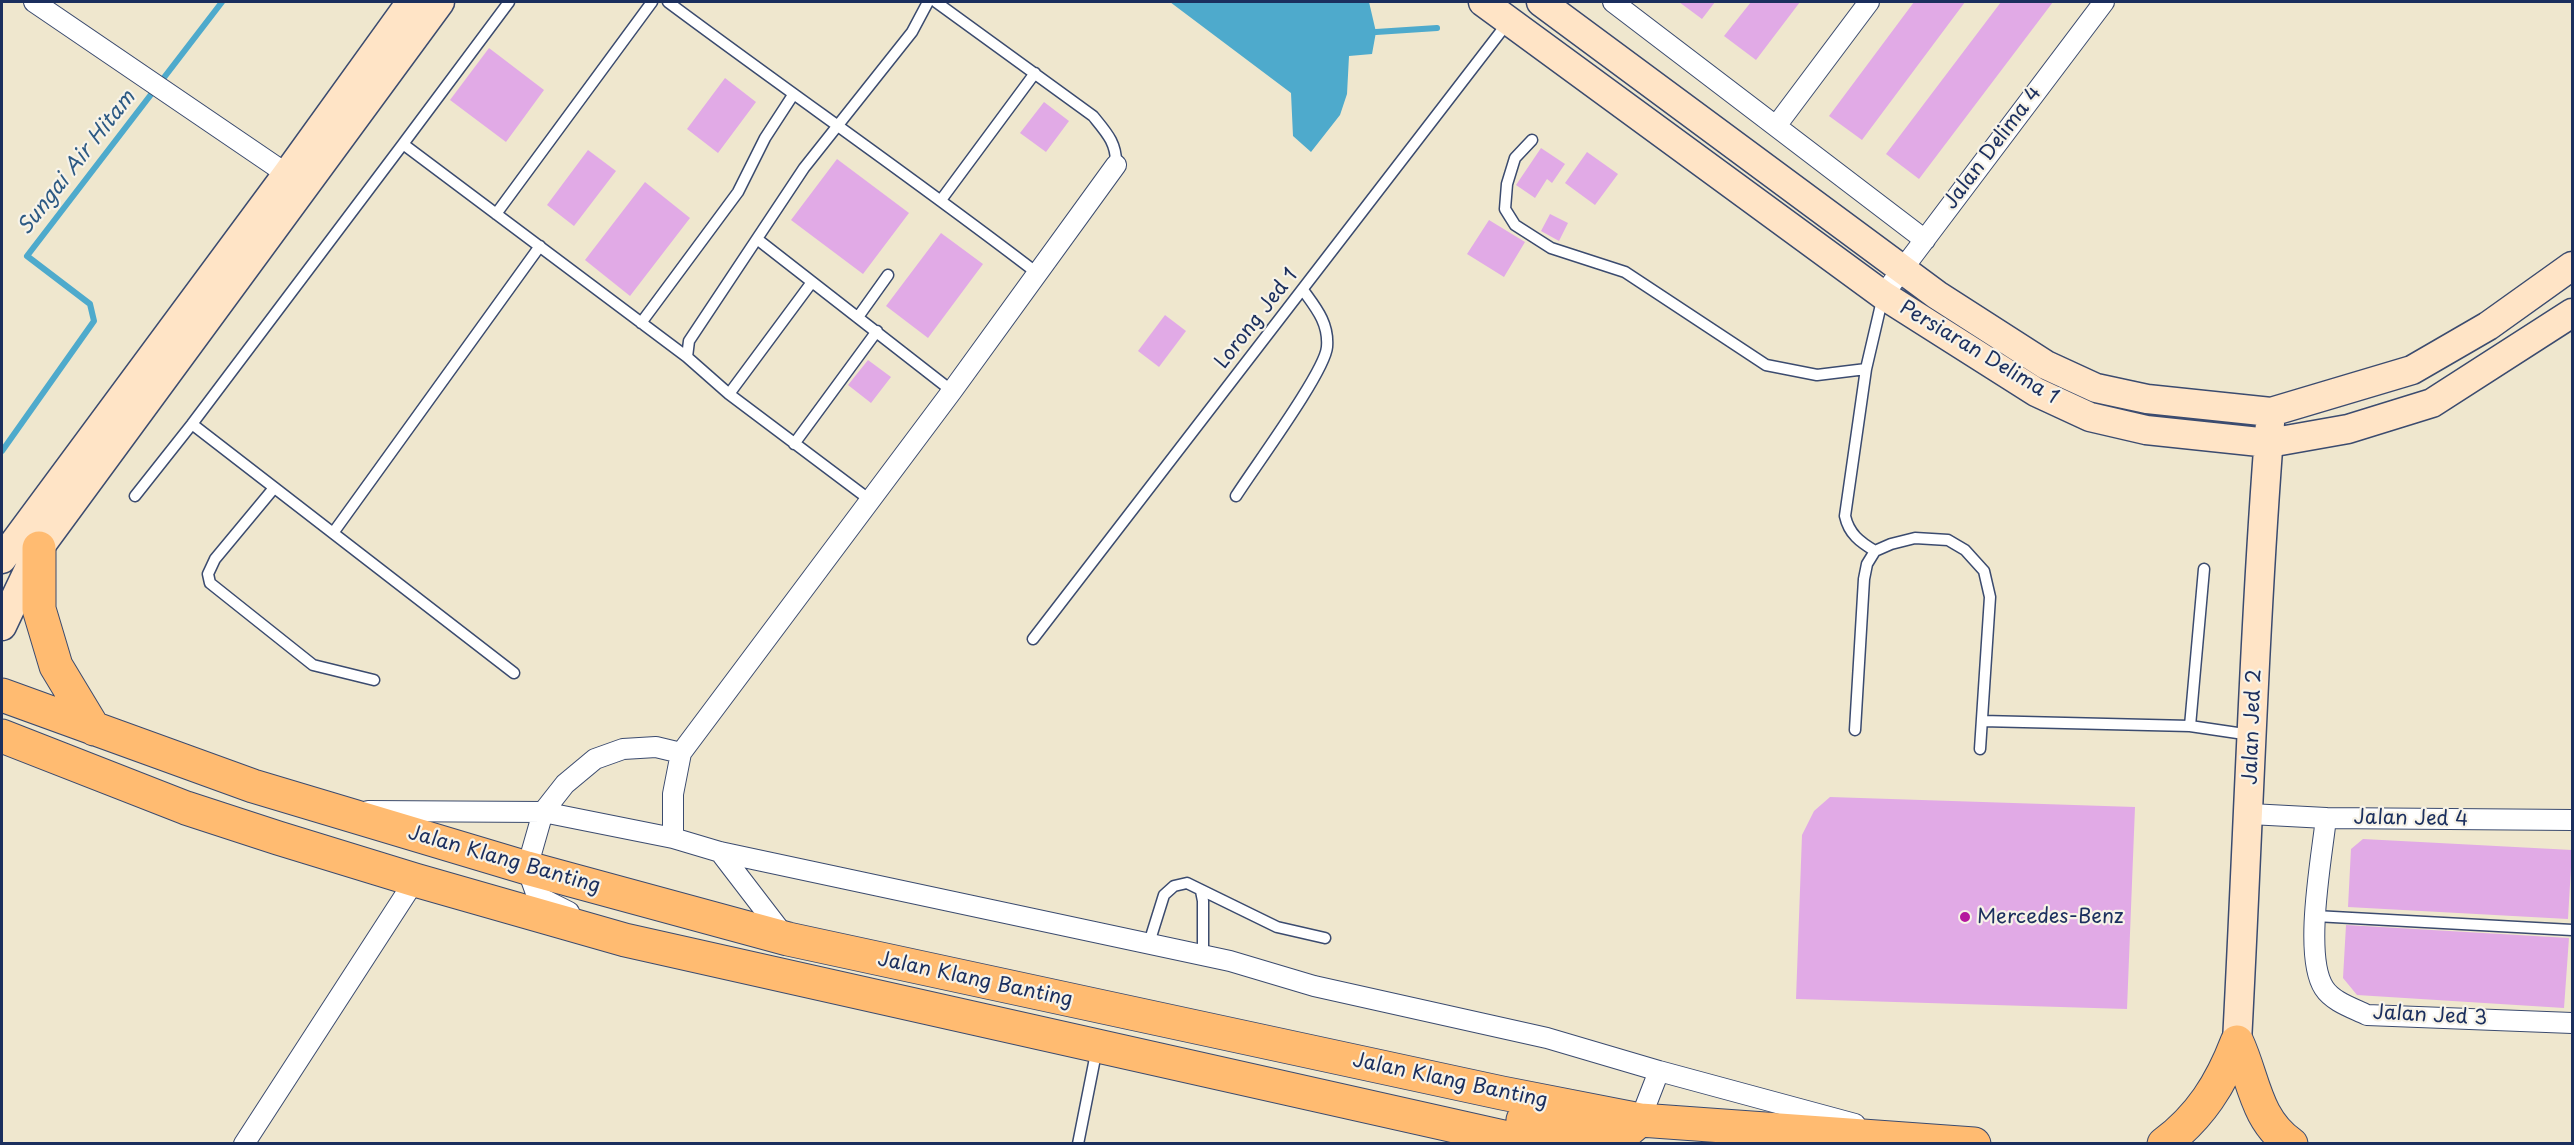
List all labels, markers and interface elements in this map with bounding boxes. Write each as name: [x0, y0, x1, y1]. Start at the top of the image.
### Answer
street label: Jalan Delima 4: [1939, 82, 2047, 214]
water label: Sungai Air Hitam: [13, 86, 141, 240]
street label: Lorong Jed 1: [1211, 264, 1303, 374]
street label: Persiaran Delima 1: [1895, 296, 2063, 410]
street label: Jalan Jed 2: [2239, 669, 2267, 785]
street label: Jalan Jed 4: [2353, 806, 2469, 832]
street label: Jalan Klang Banting: [405, 821, 603, 899]
place label: Mercedes-Benz: [1977, 905, 2123, 929]
marker: Mercedes-Benz: [1958, 910, 1972, 924]
street label: Jalan Klang Banting: [875, 948, 1075, 1012]
street label: Jalan Jed 3: [2372, 1001, 2488, 1031]
street label: Jalan Klang Banting: [1350, 1049, 1550, 1113]

